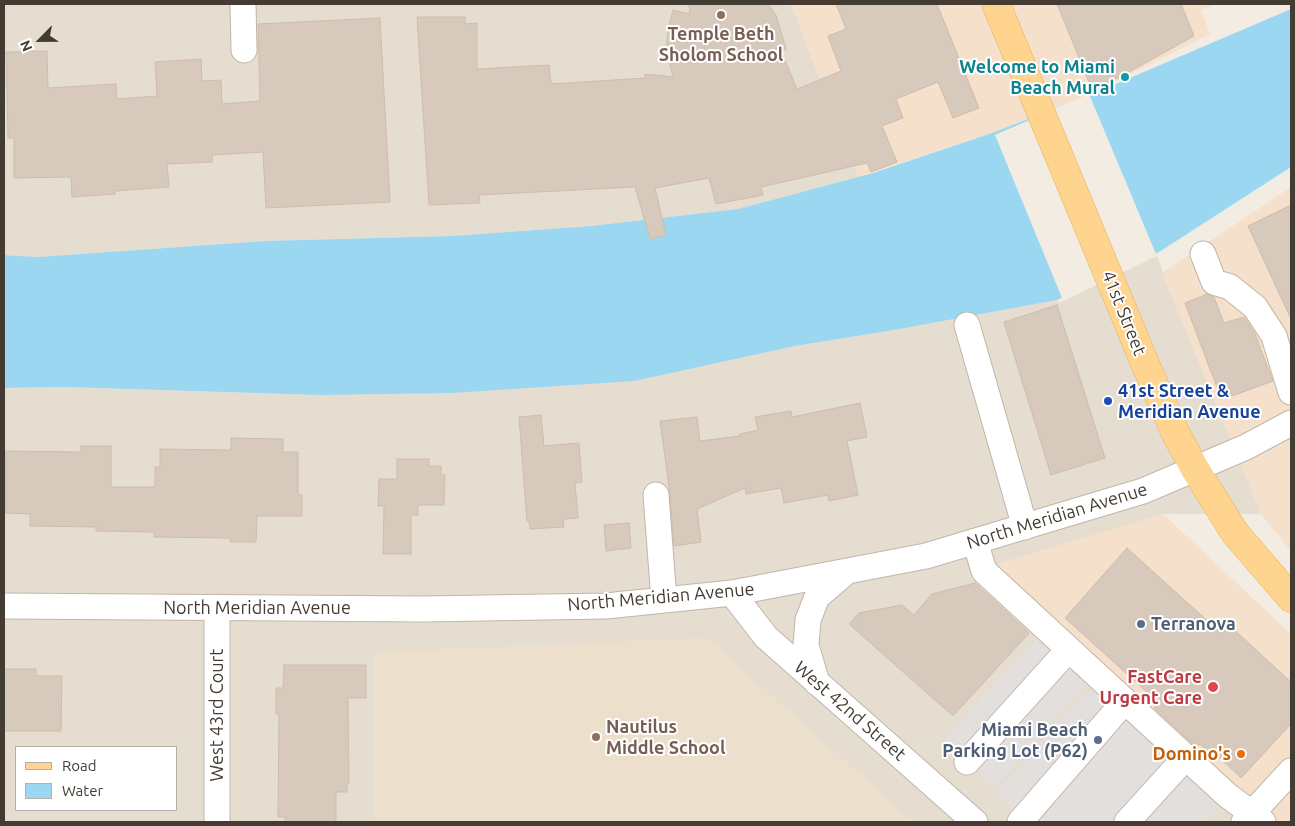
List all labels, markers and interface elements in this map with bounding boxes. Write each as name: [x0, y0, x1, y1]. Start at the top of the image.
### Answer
marker: Temple Beth Sholom School: [715, 9, 727, 21]
north arrow: [15, 15, 65, 65]
place label: Temple Beth Sholom School: [659, 23, 783, 66]
text: N: [17, 38, 36, 54]
place label: Welcome to Miami Beach Mural: [959, 56, 1115, 98]
marker: Welcome to Miami Beach Mural: [1119, 71, 1131, 83]
street label: 41st Street: [1097, 267, 1151, 359]
place label: 41st Street & Meridian Avenue: [1118, 380, 1260, 422]
marker: 41st Street & Meridian Avenue: [1102, 395, 1114, 407]
street label: North Meridian Avenue: [964, 478, 1150, 554]
street label: North Meridian Avenue: [567, 578, 755, 616]
street label: North Meridian Avenue: [163, 597, 351, 619]
place label: Terranova: [1151, 613, 1236, 635]
marker: Terranova: [1135, 618, 1147, 630]
street label: West 43rd Court: [206, 649, 228, 781]
street label: West 42nd Street: [790, 657, 910, 765]
place label: FastCare Urgent Care: [1100, 666, 1202, 709]
marker: FastCare Urgent Care: [1206, 680, 1220, 694]
place label: Nautilus Middle School: [606, 716, 725, 759]
place label: Miami Beach Parking Lot (P62): [942, 719, 1088, 762]
marker: Nautilus Middle School: [590, 731, 602, 743]
marker: Miami Beach Parking Lot (P62): [1092, 734, 1104, 746]
place label: Domino's: [1153, 743, 1231, 765]
legend: [15, 746, 178, 811]
marker: Domino's: [1235, 748, 1247, 760]
text: Road: [62, 757, 97, 774]
text: Water: [62, 782, 103, 799]

